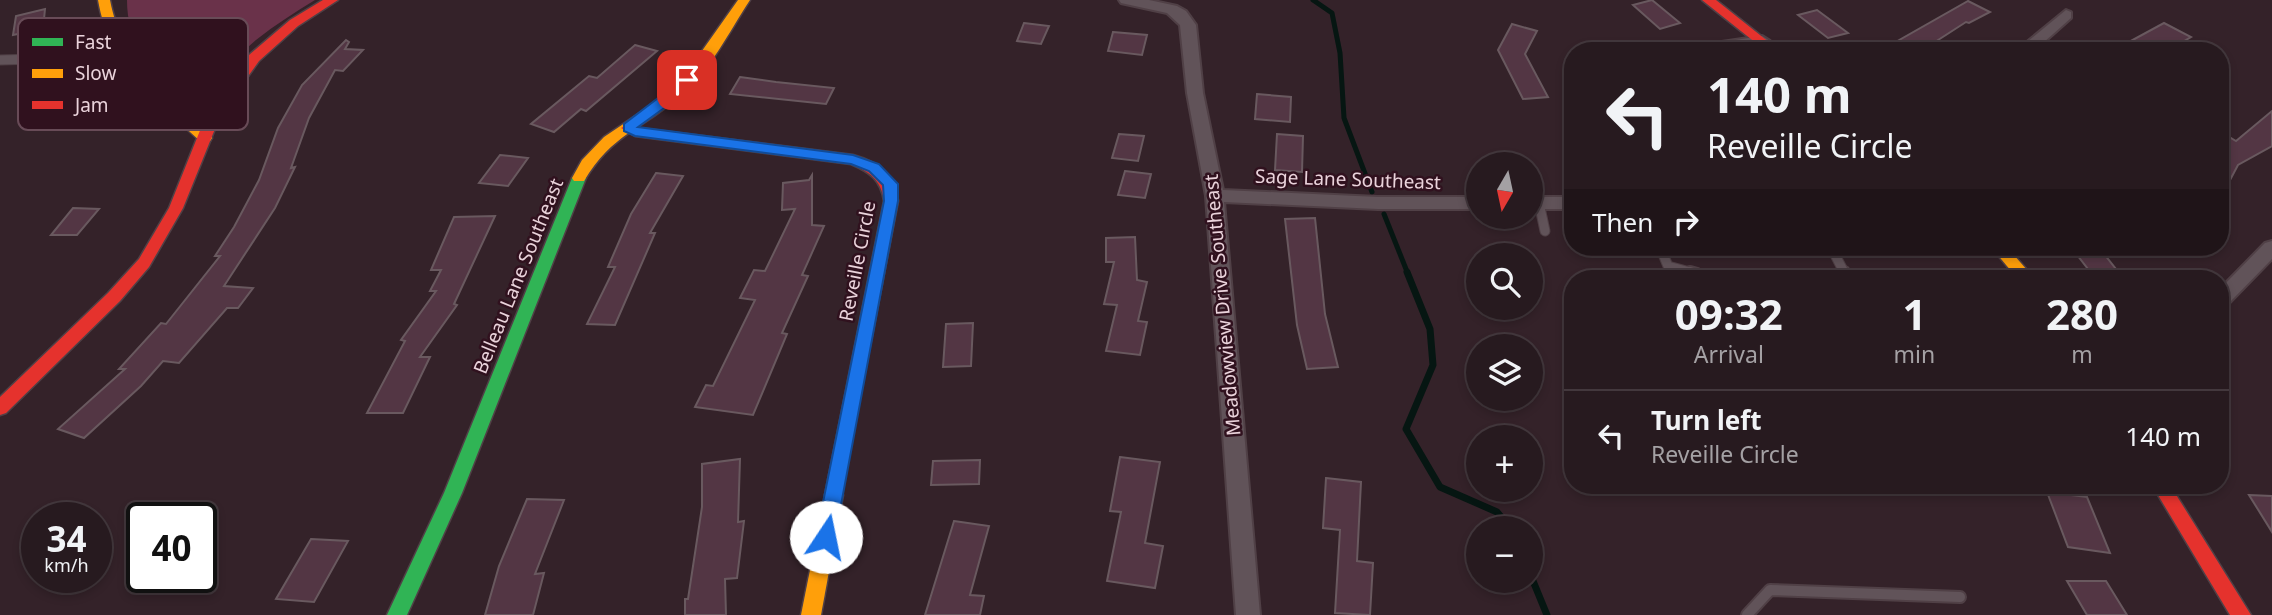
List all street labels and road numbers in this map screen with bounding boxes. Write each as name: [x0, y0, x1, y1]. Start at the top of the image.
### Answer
street label: Sage Lane Southeast: [1255, 163, 1442, 195]
street label: Meadowview Drive Southeast: [1198, 173, 1246, 437]
street label: Belleau Lane Southeast: [467, 174, 569, 378]
street label: Reveille Circle: [833, 199, 881, 323]

